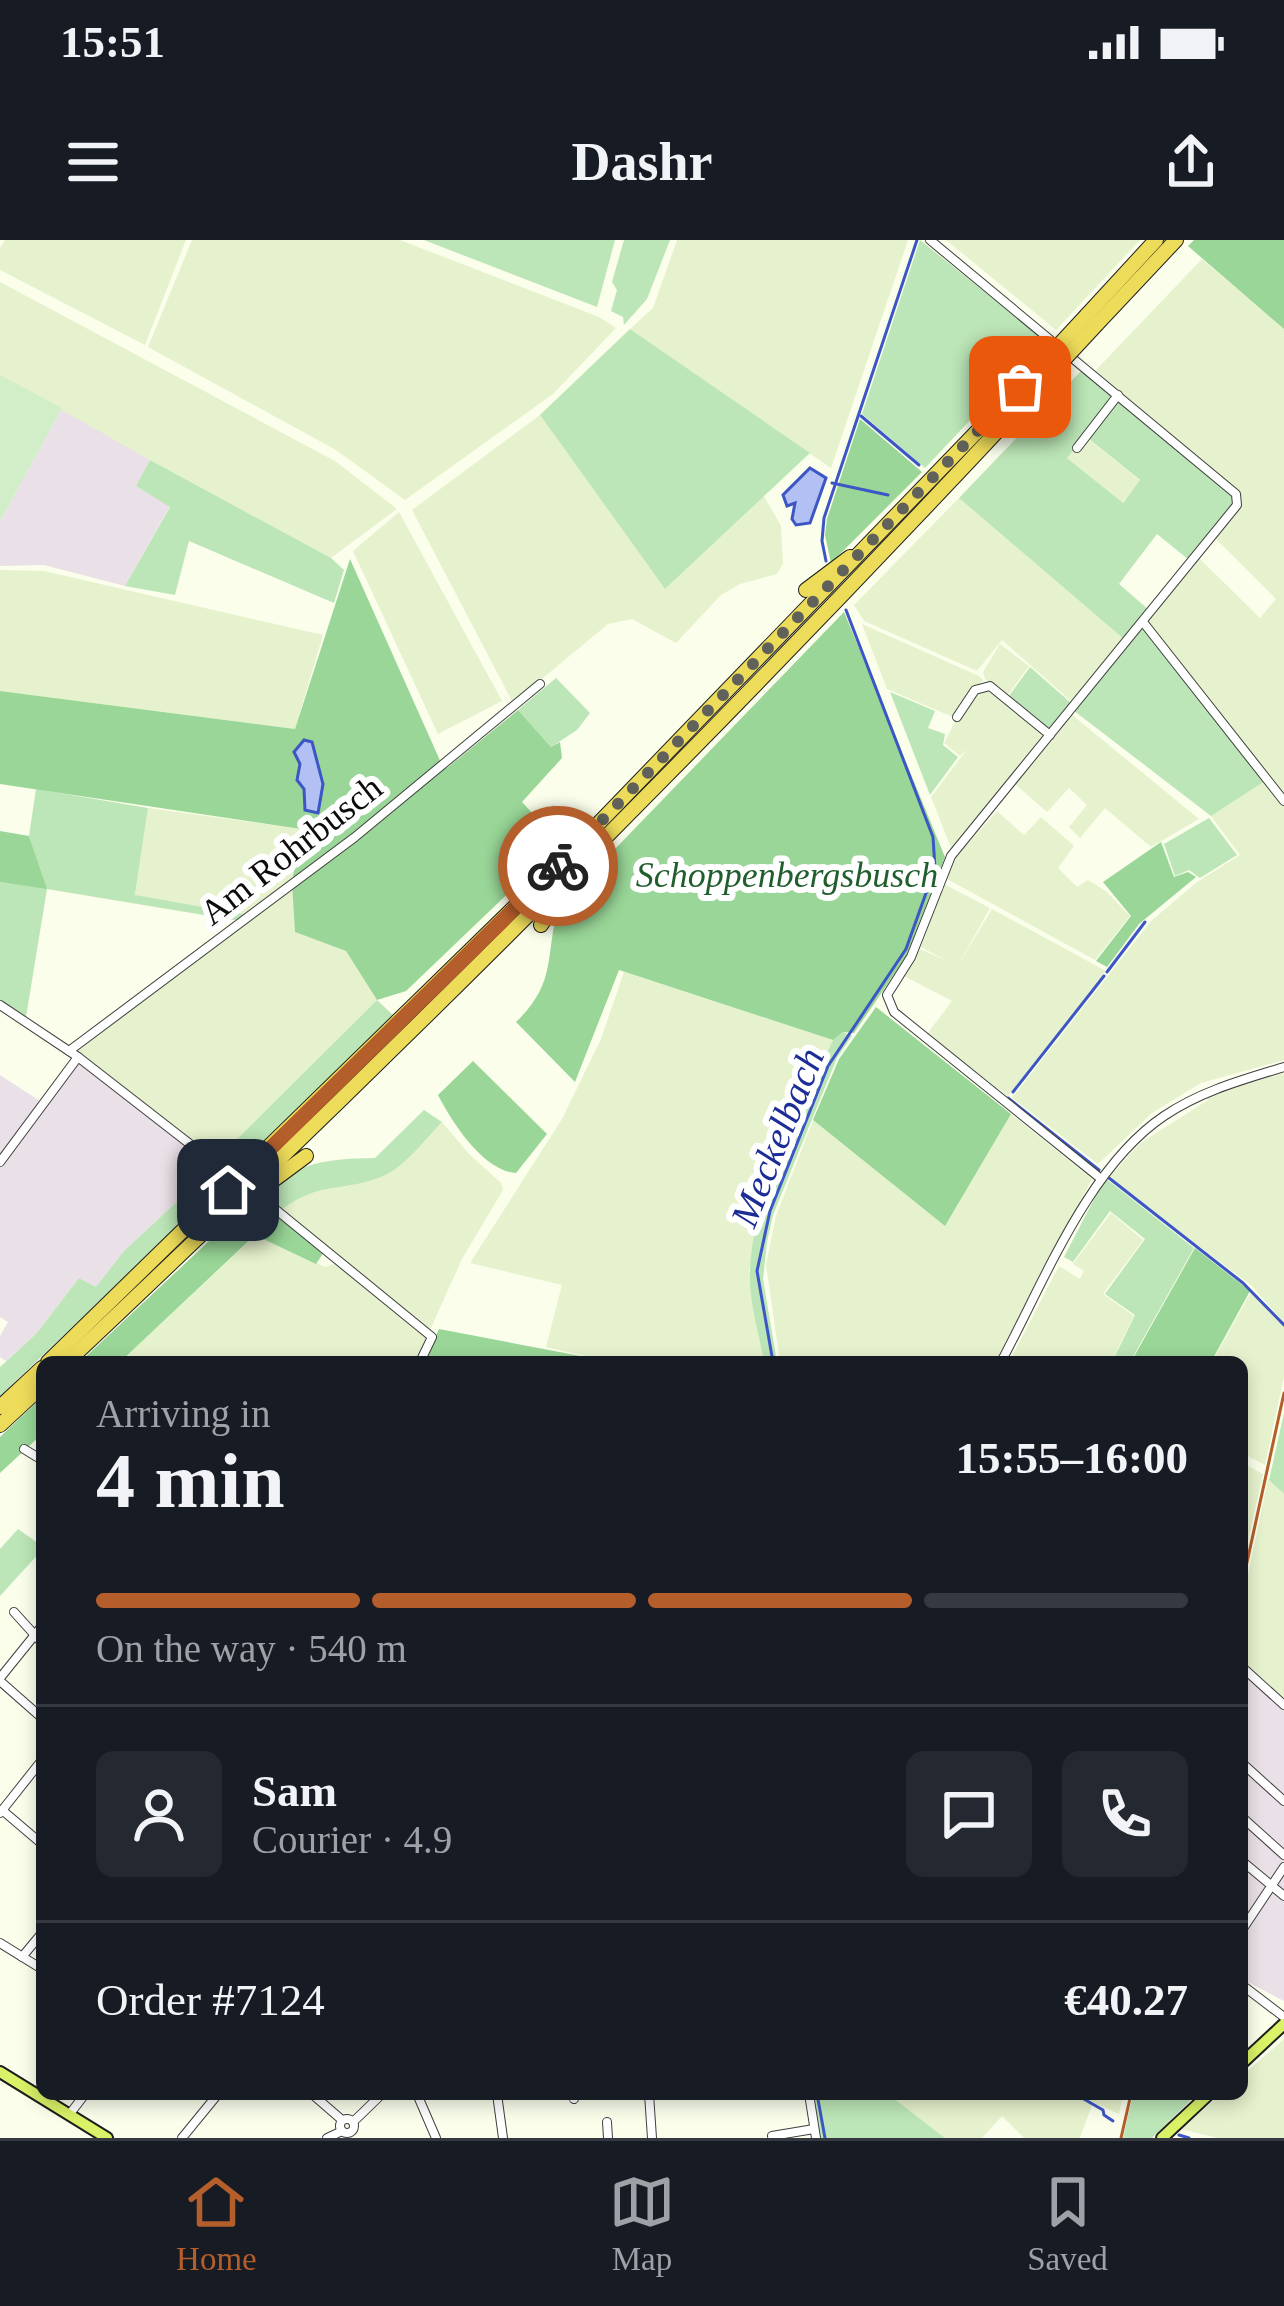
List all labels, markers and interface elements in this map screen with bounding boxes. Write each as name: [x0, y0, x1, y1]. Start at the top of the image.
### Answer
text: 15:51: [60, 17, 165, 67]
icon: menu: [60, 129, 126, 195]
icon: share: [1158, 129, 1224, 195]
text: Dashr: [571, 132, 713, 192]
pin: [969, 336, 1071, 438]
icon: bag: [987, 354, 1053, 420]
street label: Am Rohrbusch: [192, 767, 390, 933]
courier: [498, 806, 618, 926]
icon: bike: [525, 833, 591, 899]
park label: Schoppenbergsbusch: [636, 855, 938, 895]
water label: Meckelbach: [721, 1042, 832, 1233]
pin: [177, 1139, 279, 1241]
icon: home: [195, 1157, 261, 1223]
text: Arriving in: [96, 1392, 270, 1435]
text: 15:55–16:00: [956, 1433, 1188, 1483]
text: 4 min: [96, 1437, 285, 1524]
text: On the way · 540 m: [96, 1627, 407, 1670]
button: person: [96, 1751, 222, 1877]
button: chat: [906, 1751, 1032, 1877]
button: phone: [1062, 1751, 1188, 1877]
text: Sam: [252, 1766, 337, 1816]
text: Courier · 4.9: [252, 1818, 452, 1861]
text: Order #7124: [96, 1975, 325, 2025]
text: €40.27: [1064, 1975, 1188, 2025]
tab: Home: [176, 2169, 257, 2278]
tab: Map: [609, 2169, 675, 2278]
tab: Saved: [1027, 2169, 1108, 2278]

